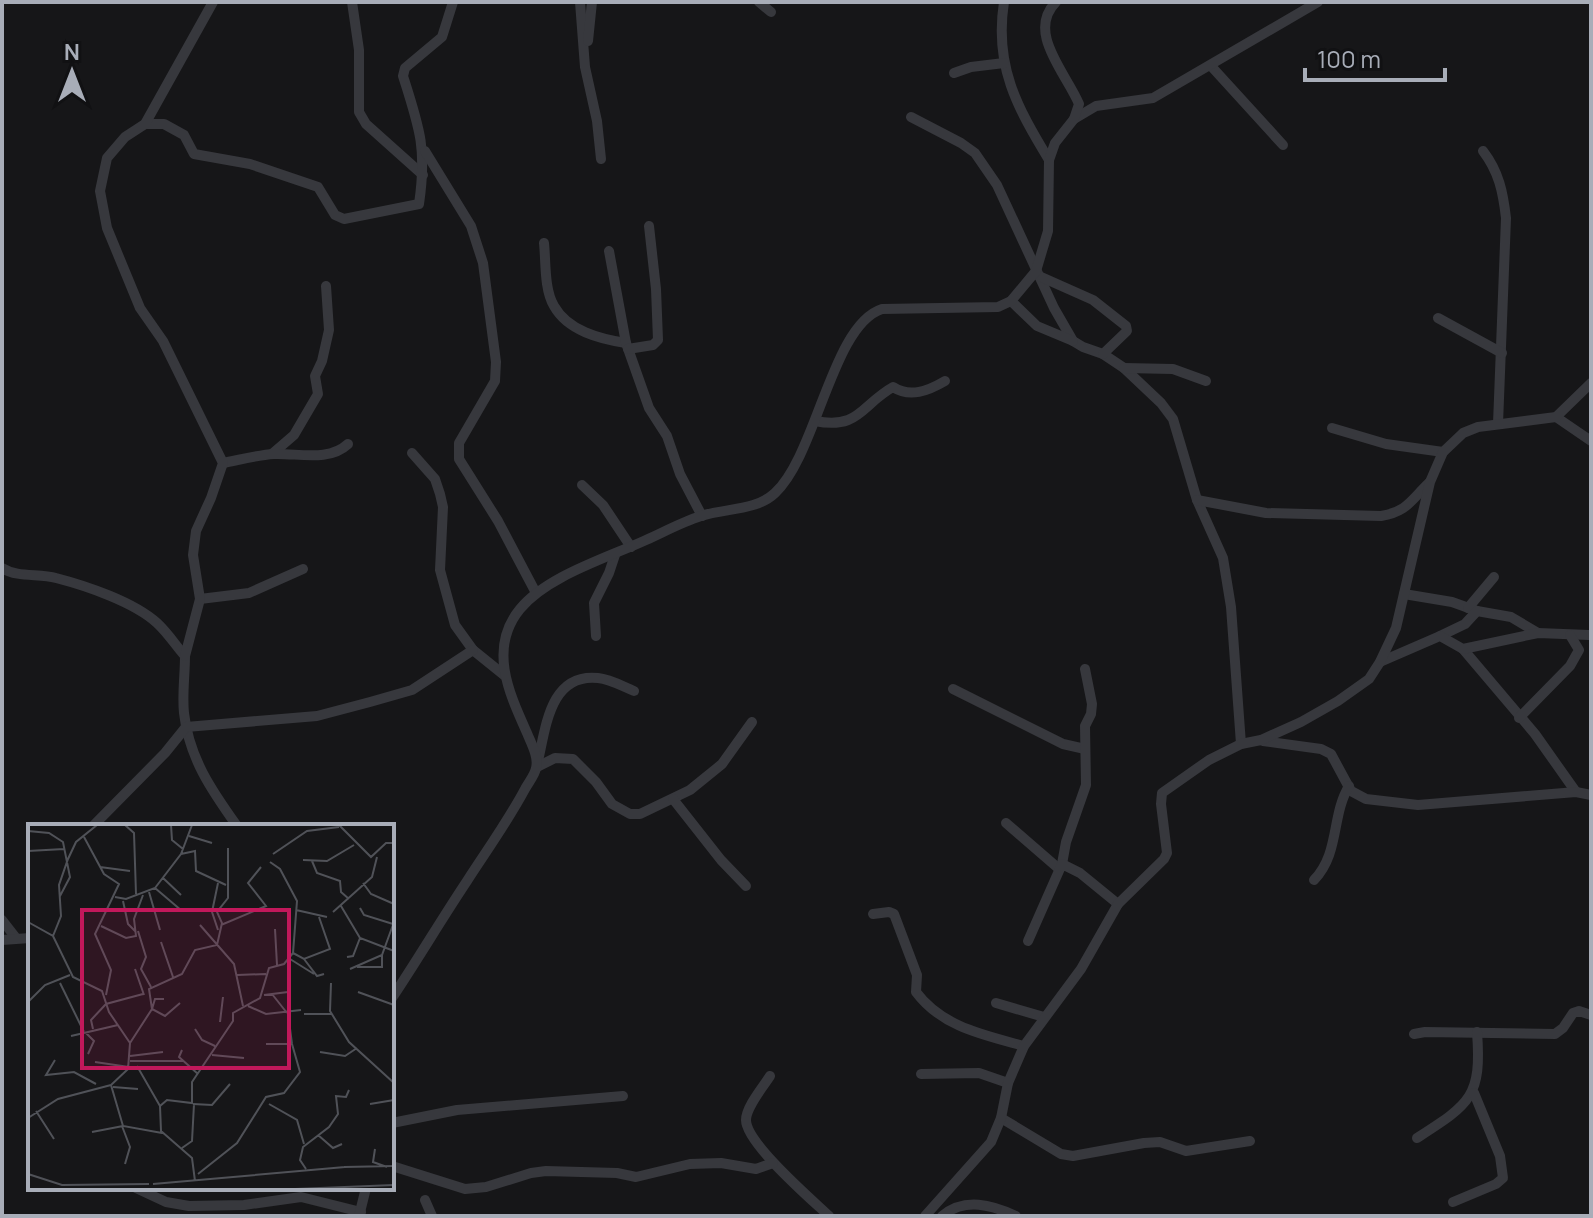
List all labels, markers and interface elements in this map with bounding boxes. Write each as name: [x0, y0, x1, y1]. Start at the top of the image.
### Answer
north arrow: [32, 32, 112, 112]
scale bar: [1305, 32, 1445, 82]
text: N: [64, 37, 80, 67]
text: 100 m: [1317, 42, 1381, 75]
inset map: [28, 824, 394, 1190]

